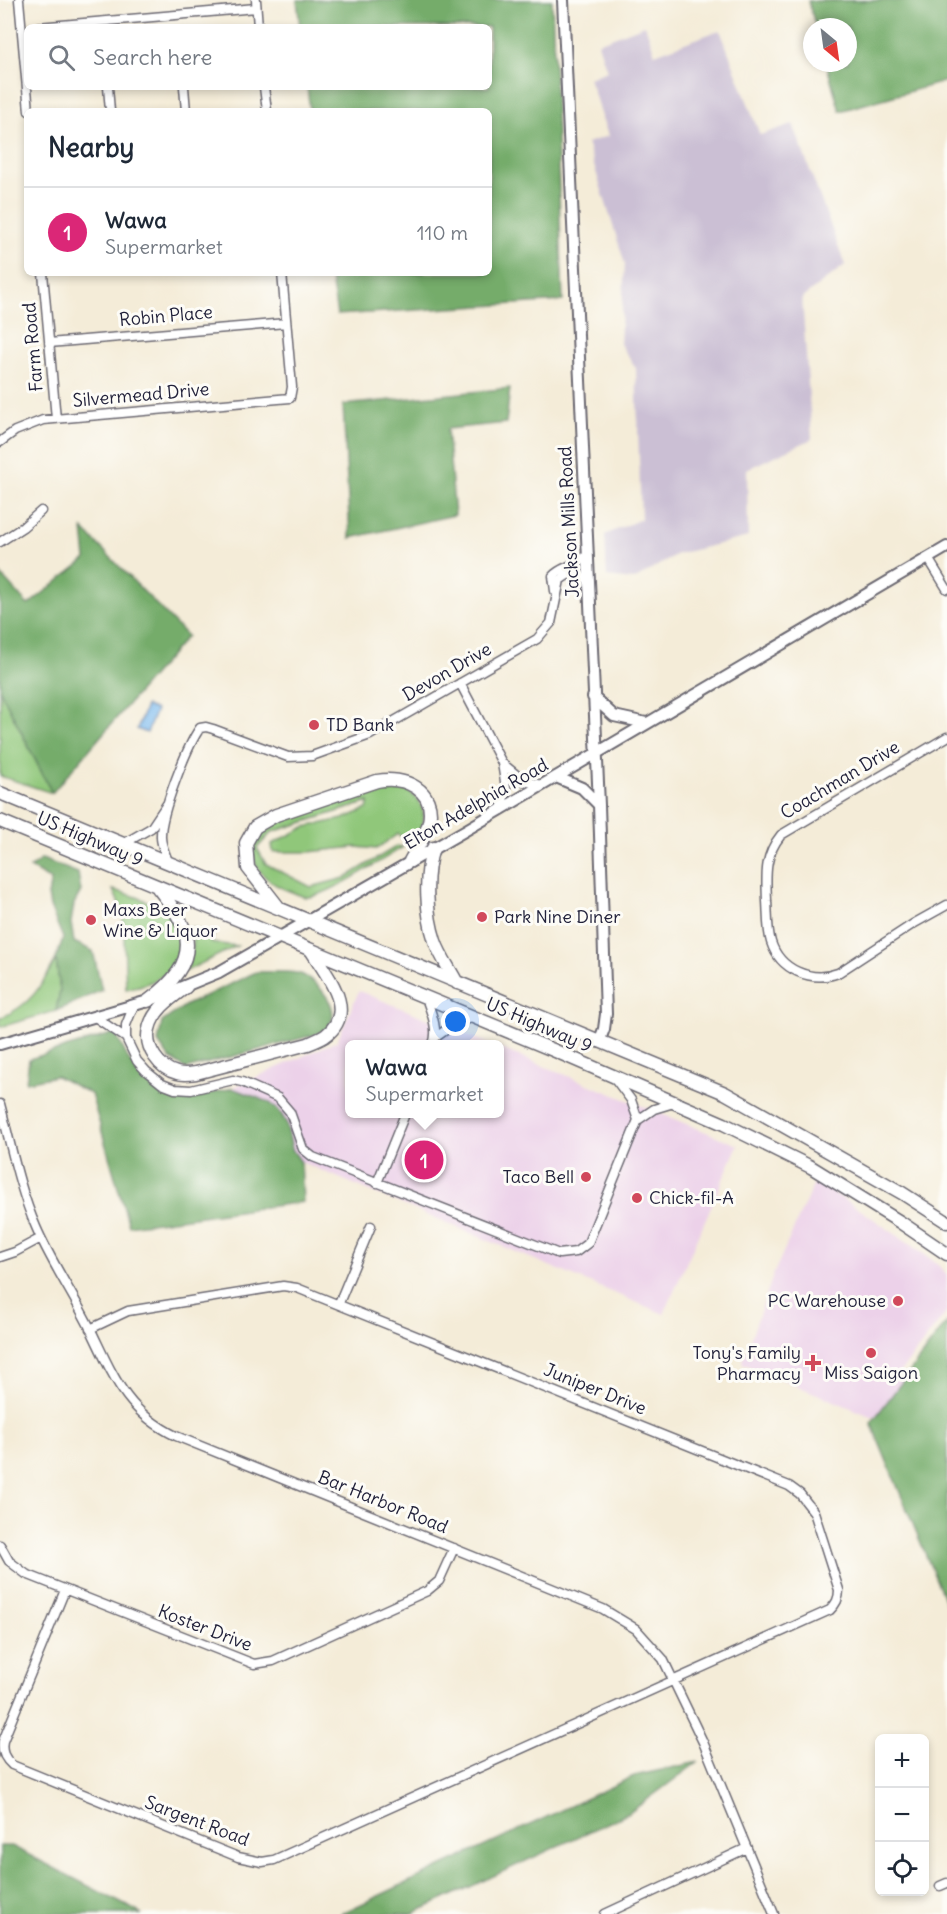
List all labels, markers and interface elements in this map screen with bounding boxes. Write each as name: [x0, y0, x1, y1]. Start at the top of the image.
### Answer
north arrow: [803, 18, 857, 72]
search box: [24, 24, 492, 90]
icon: search: [45, 41, 78, 74]
text: Search here: [93, 43, 212, 71]
text: Nearby: [48, 131, 134, 164]
text: Wawa: [105, 206, 167, 234]
text: 1: [64, 220, 71, 245]
text: 110 m: [417, 220, 468, 245]
text: Supermarket: [105, 234, 223, 259]
street label: Robin Place: [118, 300, 214, 331]
street label: Farm Road: [17, 301, 48, 393]
street label: Silvermead Drive: [72, 377, 210, 412]
street label: Jackson Mills Road: [553, 445, 584, 599]
street label: Devon Drive: [398, 637, 495, 706]
place label: TD Bank: [326, 713, 394, 736]
marker: TD Bank: [307, 718, 321, 732]
street label: Coachman Drive: [776, 735, 903, 824]
street label: Elton Adelphia Road: [400, 753, 552, 854]
street label: US Highway 9: [34, 806, 147, 871]
place label: Maxs Beer Wine & Liquor: [103, 898, 218, 942]
place label: Park Nine Diner: [494, 905, 621, 928]
marker: Park Nine Diner: [475, 910, 489, 924]
marker: Maxs Beer Wine & Liquor: [84, 913, 98, 927]
street label: US Highway 9: [483, 992, 596, 1057]
your location: [441, 1007, 470, 1036]
popup: [345, 1040, 504, 1118]
text: Wawa: [366, 1053, 427, 1081]
text: Supermarket: [366, 1081, 483, 1106]
pin: 1: [404, 1138, 444, 1182]
place label: Taco Bell: [503, 1165, 574, 1188]
marker: Taco Bell: [579, 1170, 593, 1184]
place label: Chick-fil-A: [649, 1186, 734, 1209]
marker: Chick-fil-A: [630, 1191, 644, 1205]
place label: PC Warehouse: [768, 1289, 886, 1312]
marker: PC Warehouse: [891, 1294, 905, 1308]
place label: Tony's Family Pharmacy: [692, 1341, 801, 1385]
marker: Miss Saigon: [864, 1346, 878, 1360]
marker: Tony's Family Pharmacy: [806, 1356, 820, 1370]
street label: Juniper Drive: [541, 1358, 650, 1419]
place label: Miss Saigon: [824, 1361, 918, 1384]
street label: Bar Harbor Road: [315, 1465, 452, 1538]
street label: Koster Drive: [155, 1599, 256, 1656]
map controls: [875, 1734, 929, 1896]
button: +: [875, 1734, 929, 1788]
button: −: [875, 1788, 929, 1842]
street label: Sargent Road: [142, 1790, 253, 1851]
button: locate: [875, 1842, 929, 1896]

